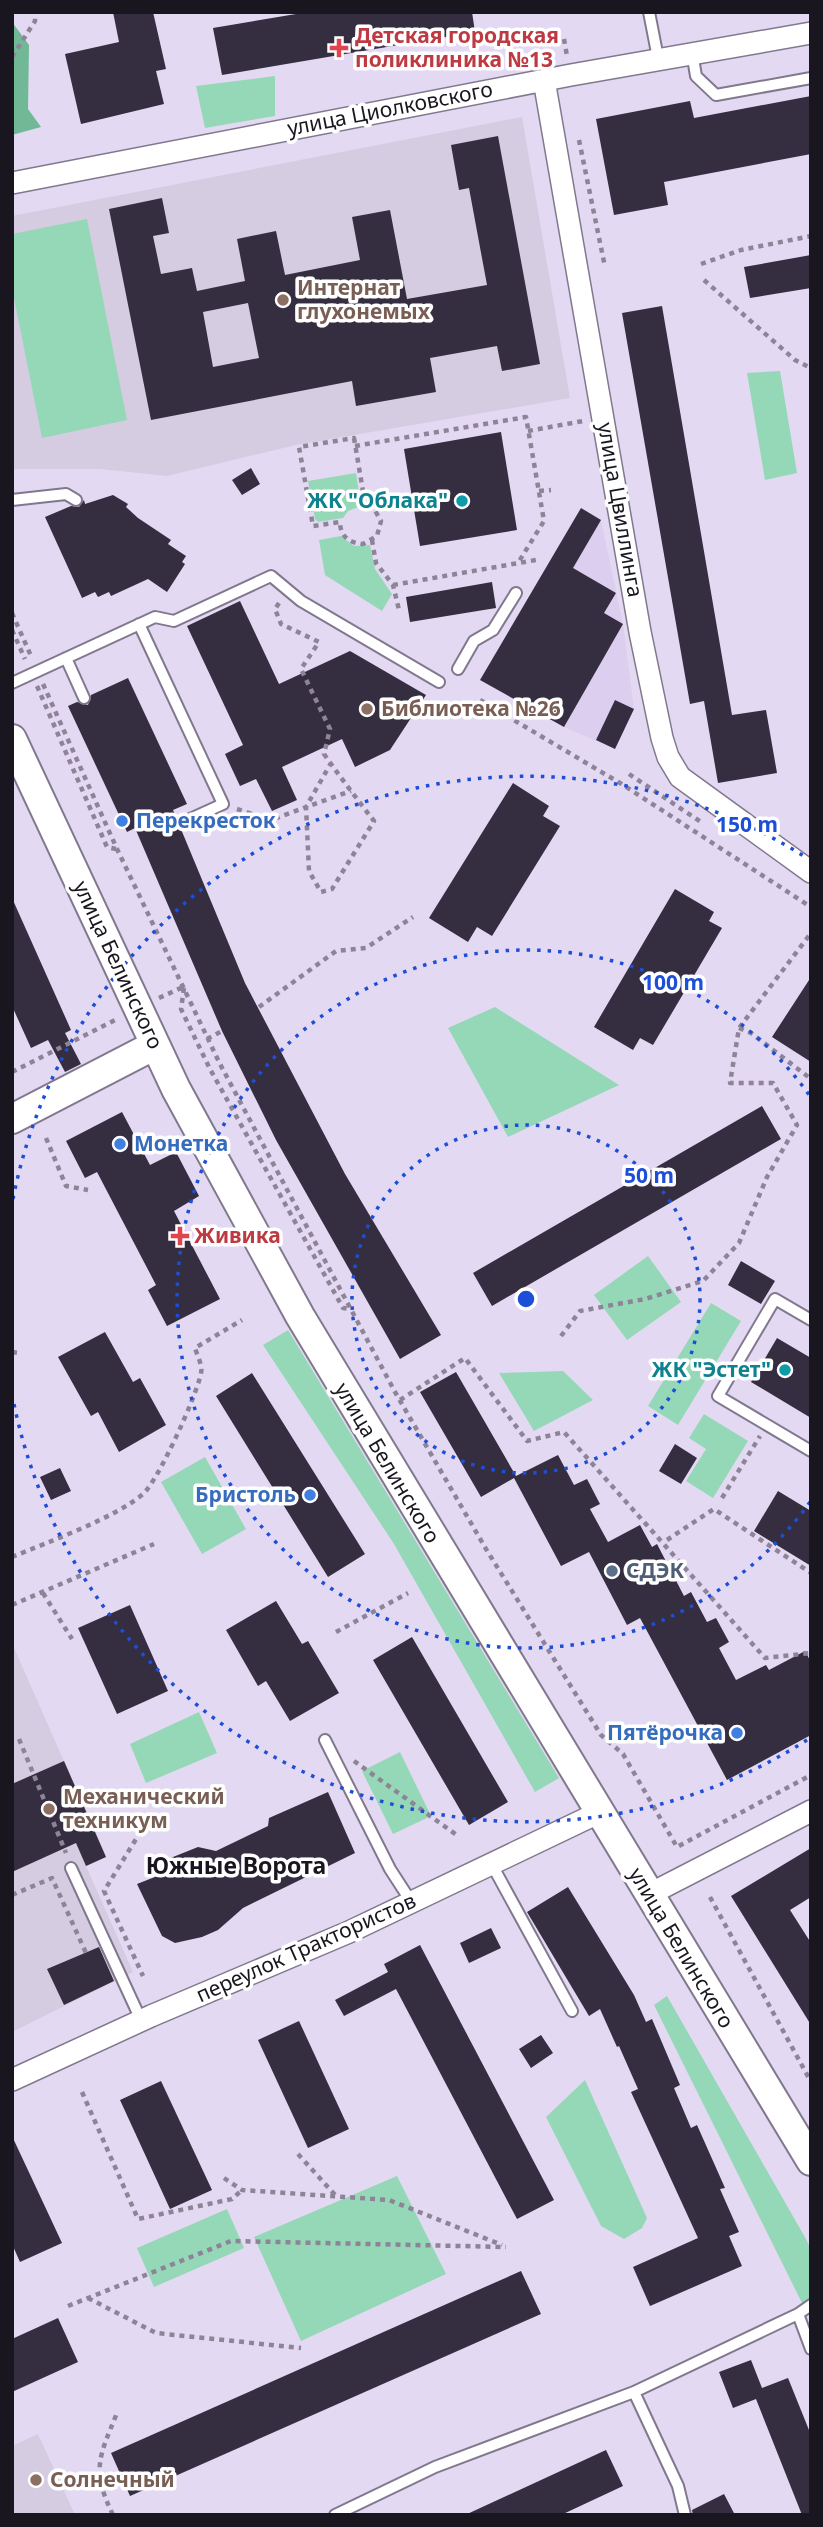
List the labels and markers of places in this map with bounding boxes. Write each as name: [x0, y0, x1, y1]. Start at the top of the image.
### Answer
place label: Детская городская поликлиника №13: [355, 21, 559, 73]
marker: Детская городская поликлиника №13: [329, 38, 349, 58]
place label: Интернат глухонемых: [297, 273, 431, 325]
marker: Интернат глухонемых: [275, 292, 291, 308]
place label: ЖК "Облака": [307, 486, 448, 514]
marker: ЖК "Облака": [454, 493, 470, 509]
place label: Библиотека №26: [381, 694, 561, 722]
marker: Библиотека №26: [359, 701, 375, 717]
place label: Перекресток: [136, 806, 276, 834]
marker: Перекресток: [114, 813, 130, 829]
place label: Монетка: [134, 1129, 228, 1157]
marker: Монетка: [112, 1136, 128, 1152]
place label: Живика: [194, 1221, 281, 1249]
marker: Живика: [172, 1228, 188, 1244]
centre of rings: [514, 1287, 538, 1311]
place label: ЖК "Эстет": [651, 1355, 771, 1383]
marker: ЖК "Эстет": [777, 1362, 793, 1378]
place label: Бристоль: [195, 1480, 296, 1508]
marker: Бристоль: [302, 1487, 318, 1503]
place label: СДЭК: [626, 1556, 685, 1584]
marker: СДЭК: [604, 1563, 620, 1579]
place label: Пятёрочка: [607, 1718, 723, 1746]
marker: Пятёрочка: [729, 1725, 745, 1741]
place label: Механический техникум: [63, 1782, 225, 1834]
marker: Механический техникум: [41, 1801, 57, 1817]
place label: Солнечный: [50, 2465, 175, 2493]
marker: Солнечный: [28, 2472, 44, 2488]

